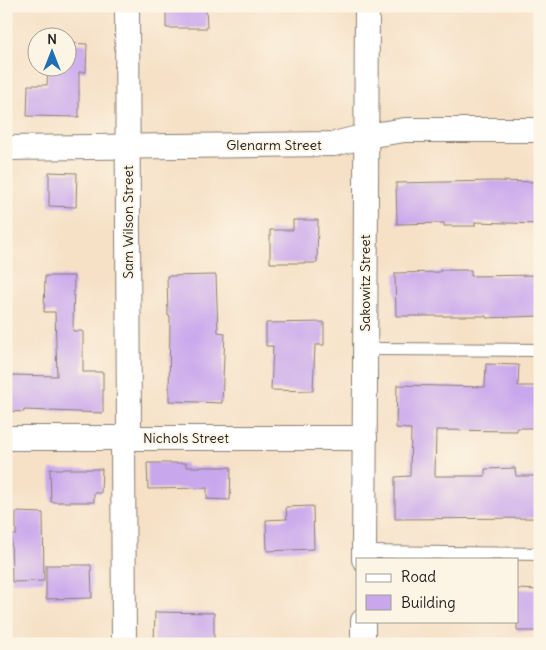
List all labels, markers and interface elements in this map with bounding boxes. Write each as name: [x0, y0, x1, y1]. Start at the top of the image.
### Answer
north arrow: [28, 28, 78, 78]
text: N: [47, 30, 57, 48]
street label: Glenarm Street: [226, 136, 322, 154]
street label: Sam Wilson Street: [119, 165, 137, 279]
street label: Sakowitz Street: [356, 234, 374, 331]
street label: Nichols Street: [143, 429, 229, 447]
legend: [356, 558, 518, 622]
text: Road: [401, 567, 436, 586]
text: Building: [401, 593, 456, 612]

